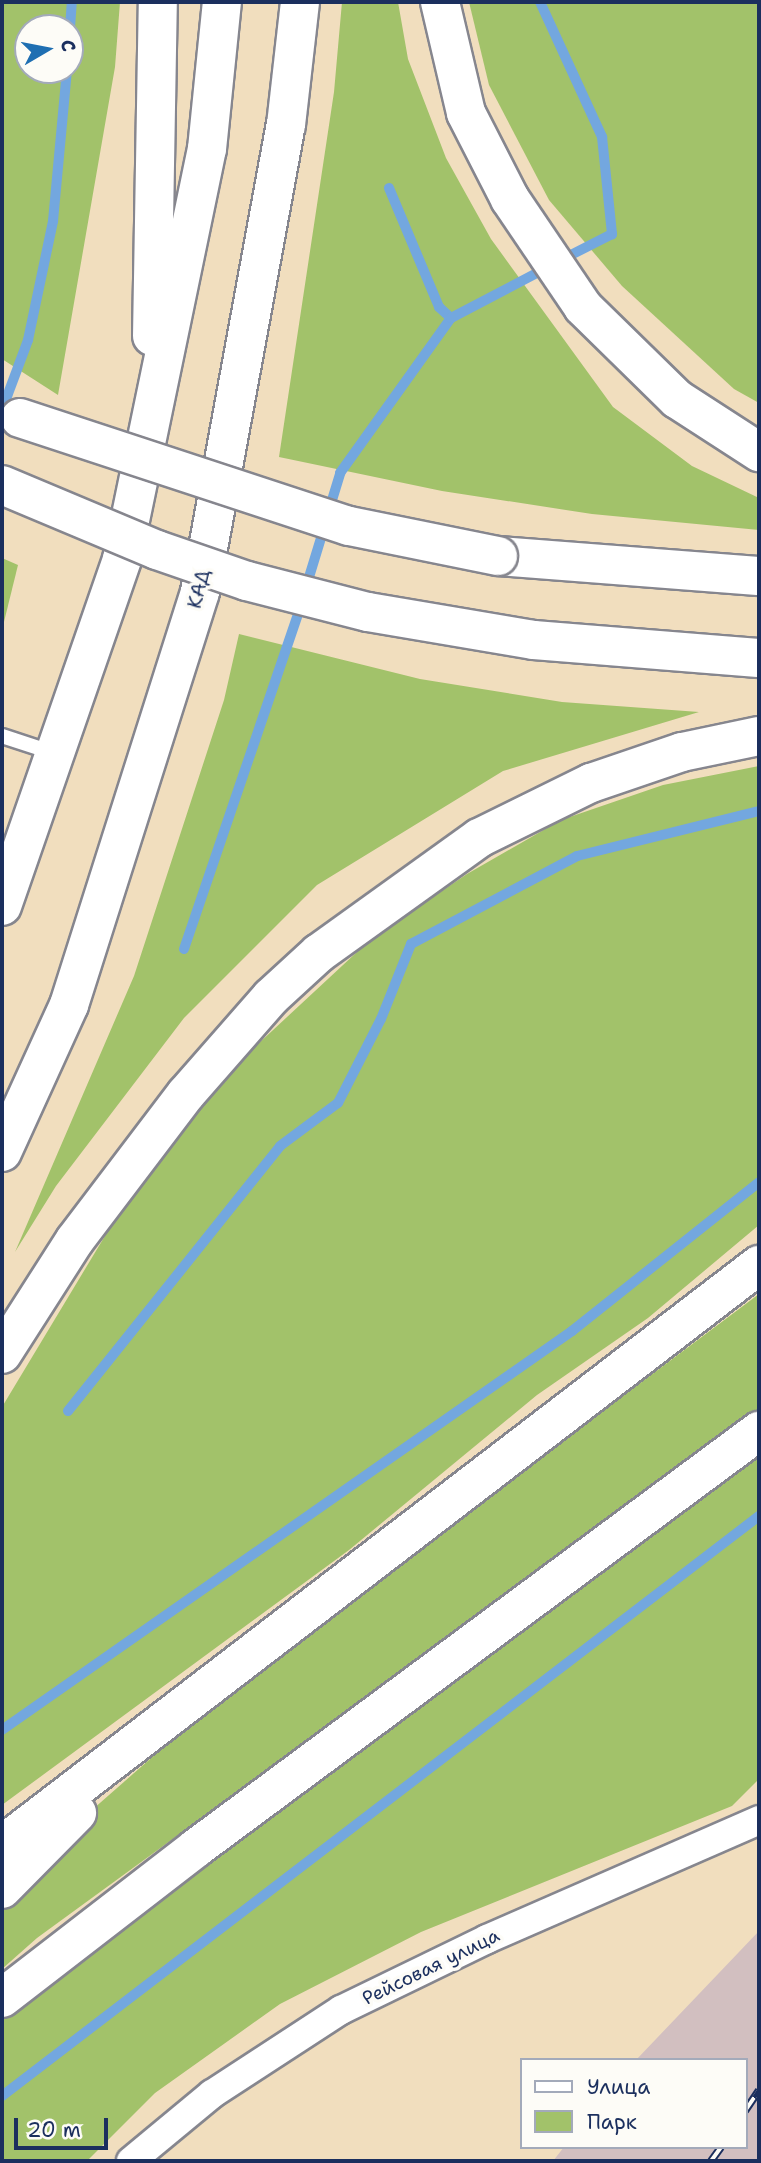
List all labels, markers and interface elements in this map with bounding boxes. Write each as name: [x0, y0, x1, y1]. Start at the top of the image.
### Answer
north arrow: [14, 14, 84, 84]
text: С: [55, 38, 82, 54]
street label: КАД: [183, 567, 215, 611]
street label: Рейсовая улица: [359, 1924, 503, 2010]
legend: [520, 2058, 747, 2149]
text: Улица: [587, 2073, 650, 2101]
scale bar: [18, 2104, 112, 2148]
text: Парк: [587, 2108, 637, 2136]
text: 20 m: [27, 2116, 81, 2144]

